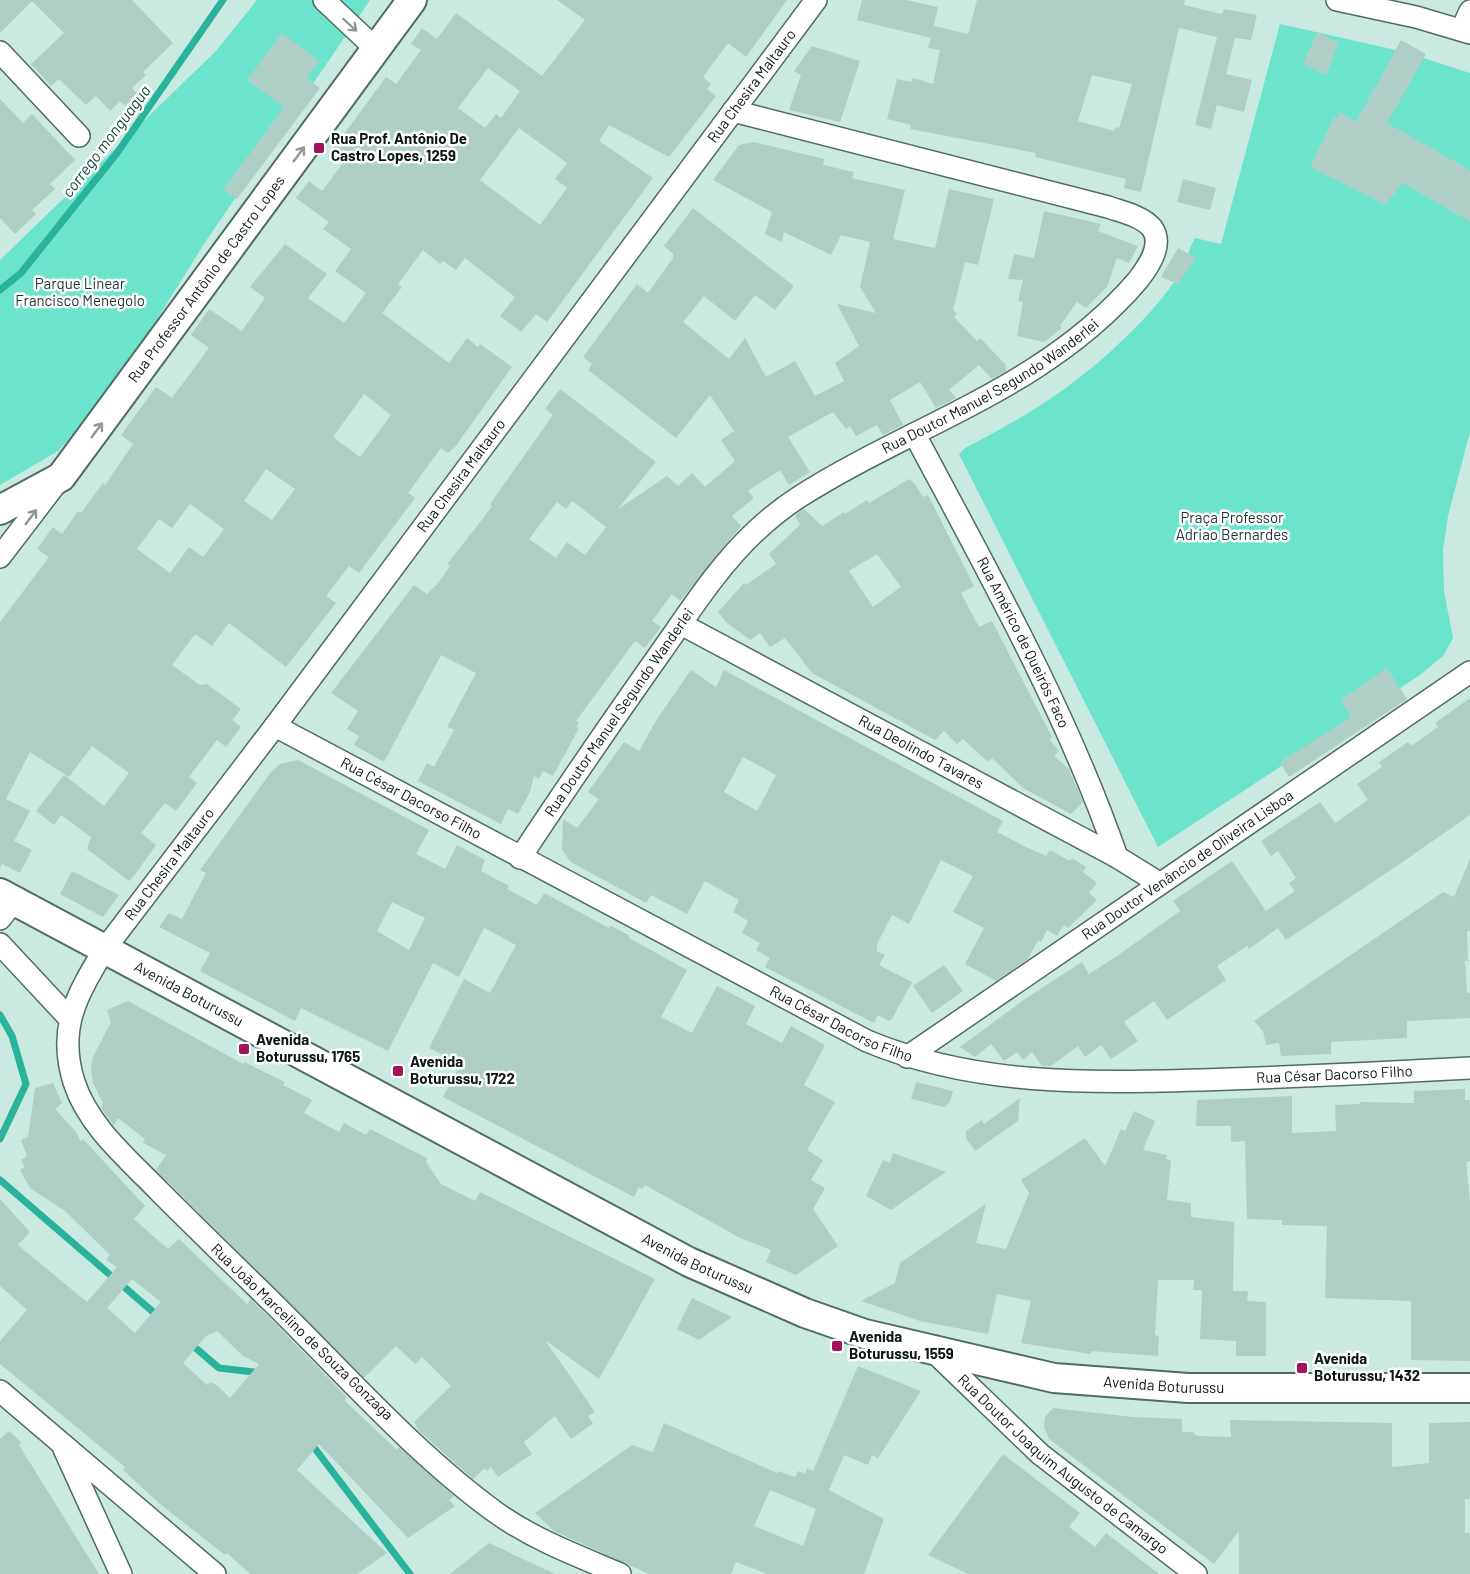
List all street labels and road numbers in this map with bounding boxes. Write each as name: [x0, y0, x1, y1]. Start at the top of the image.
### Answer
street label: Rua Chesira Maltauro: [703, 25, 799, 146]
street label: Rua Professor Antônio de Castro Lopes: [124, 172, 288, 386]
street label: Rua Doutor Manuel Segundo Wanderlei: [879, 314, 1102, 457]
street label: Rua Chesira Maltauro: [413, 415, 509, 535]
street label: Rua Américo de Queirós Faco: [974, 553, 1074, 730]
street label: Rua Doutor Manuel Segundo Wanderlei: [540, 604, 697, 820]
street label: Rua Deolindo Tavares: [856, 711, 987, 792]
street label: Rua César Dacorso Filho: [338, 753, 485, 842]
street label: Rua Doutor Venâncio de Oliveira Lisboa: [1078, 786, 1296, 943]
street label: Rua Chesira Maltauro: [120, 804, 217, 923]
street label: Avenida Boturussu: [131, 957, 247, 1030]
street label: Rua César Dacorso Filho: [767, 981, 915, 1065]
street label: Rua César Dacorso Filho: [1256, 1061, 1413, 1086]
street label: Avenida Boturussu: [639, 1229, 756, 1297]
street label: Rua João Marcelino de Souza Gonzaga: [208, 1239, 398, 1423]
street label: Rua Doutor Joaquim Augusto de Camargo: [955, 1370, 1172, 1557]
street label: Avenida Boturussu: [1103, 1372, 1224, 1396]

